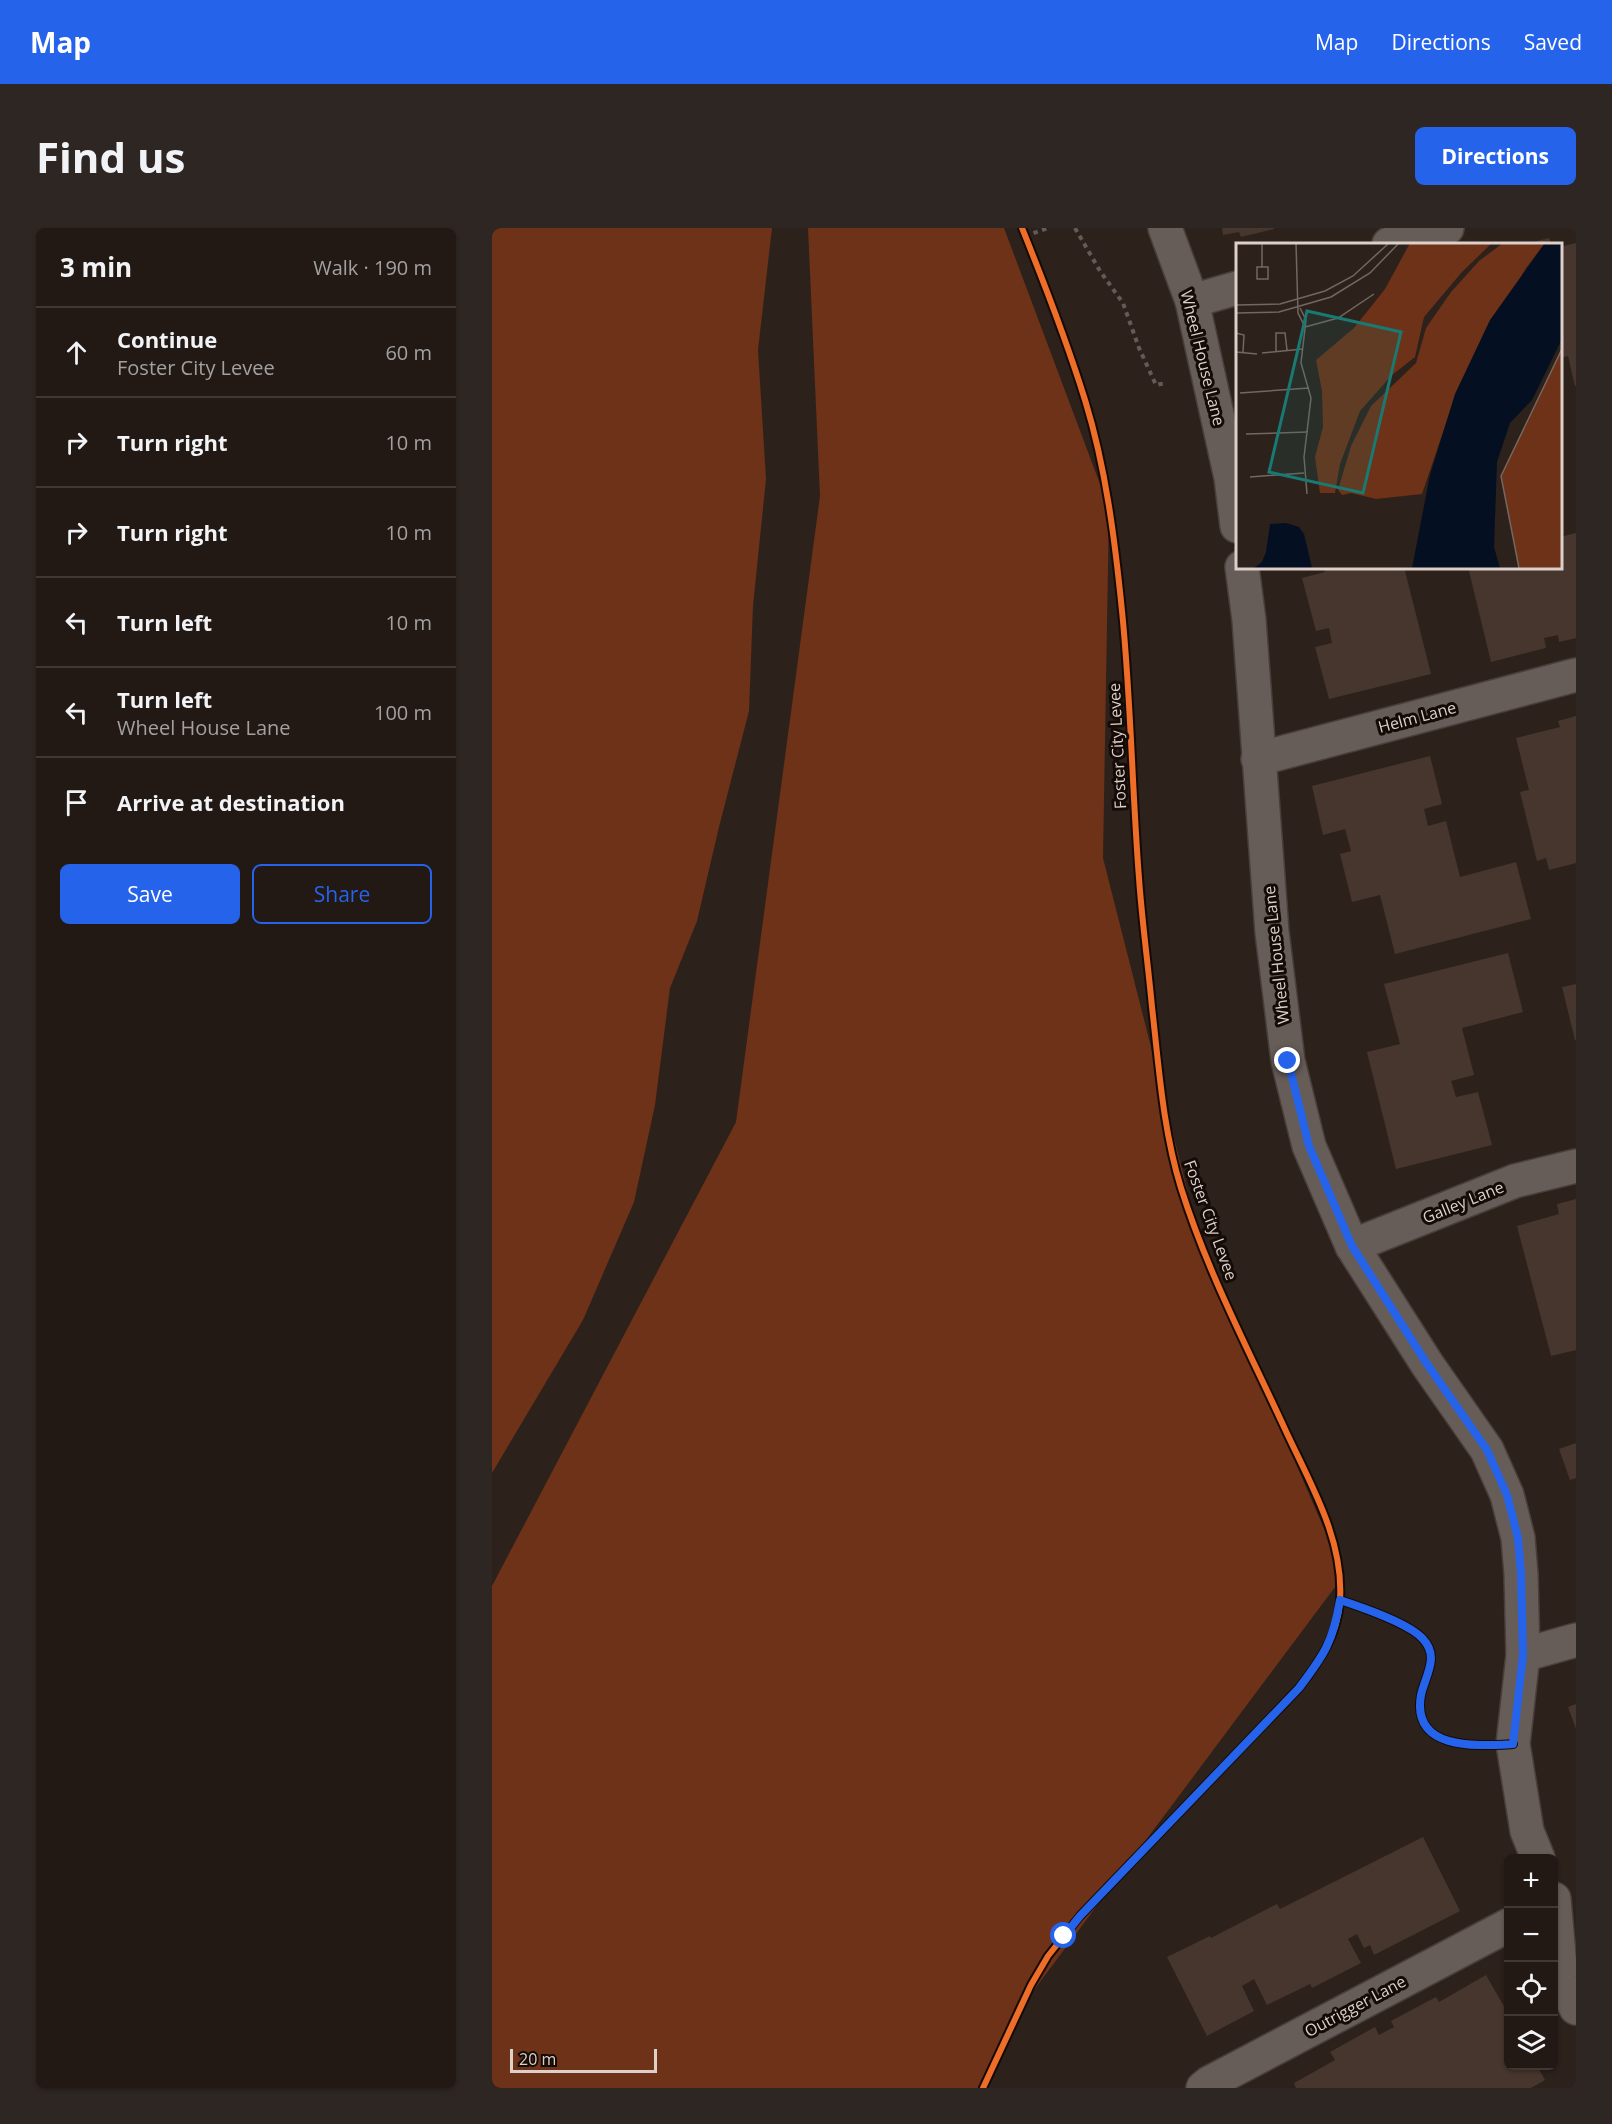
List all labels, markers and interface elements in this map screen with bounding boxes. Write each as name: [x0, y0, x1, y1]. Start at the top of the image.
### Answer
text: Map: [30, 23, 91, 61]
text: Map: [1315, 28, 1358, 56]
text: Directions: [1391, 28, 1491, 56]
text: Saved: [1524, 28, 1582, 56]
button: Directions: [1415, 127, 1576, 185]
text: Find us: [36, 128, 185, 185]
inset map: [1236, 243, 1561, 568]
text: 3 min: [60, 249, 132, 285]
text: Walk · 190 m: [313, 254, 432, 281]
street label: Wheel House Lane: [1176, 288, 1230, 428]
text: Continue: [117, 324, 217, 354]
icon: ahead: [60, 336, 93, 369]
text: 60 m: [385, 339, 432, 366]
text: Foster City Levee: [117, 354, 275, 381]
icon: right: [60, 426, 93, 459]
text: Turn right: [117, 427, 228, 457]
text: 10 m: [385, 429, 432, 456]
icon: right: [60, 516, 93, 549]
text: Turn right: [117, 517, 228, 547]
text: 10 m: [385, 519, 432, 546]
icon: left: [60, 606, 93, 639]
text: Turn left: [117, 607, 212, 637]
text: 10 m: [385, 609, 432, 636]
street label: Foster City Levee: [1103, 682, 1131, 810]
text: Turn left: [117, 684, 212, 714]
icon: left: [60, 696, 93, 729]
street label: Helm Lane: [1376, 696, 1458, 738]
text: 100 m: [374, 699, 432, 726]
text: Wheel House Lane: [117, 714, 291, 741]
icon: arrive: [60, 786, 93, 819]
text: Arrive at destination: [117, 787, 345, 817]
button: Save: [60, 864, 240, 924]
button: Share: [252, 864, 432, 924]
street label: Wheel House Lane: [1258, 885, 1294, 1025]
route end: [1274, 1047, 1300, 1073]
street label: Foster City Levee: [1179, 1157, 1243, 1283]
street label: Galley Lane: [1419, 1176, 1507, 1228]
map controls: [1504, 1854, 1558, 2070]
button: +: [1504, 1854, 1558, 1908]
button: −: [1504, 1908, 1558, 1962]
route start: [1050, 1922, 1076, 1948]
button: locate: [1504, 1962, 1558, 2016]
street label: Outrigger Lane: [1301, 1970, 1409, 2042]
button: layers: [1504, 2016, 1558, 2070]
scale bar: [510, 2046, 657, 2074]
text: 20 m: [519, 2048, 556, 2070]

